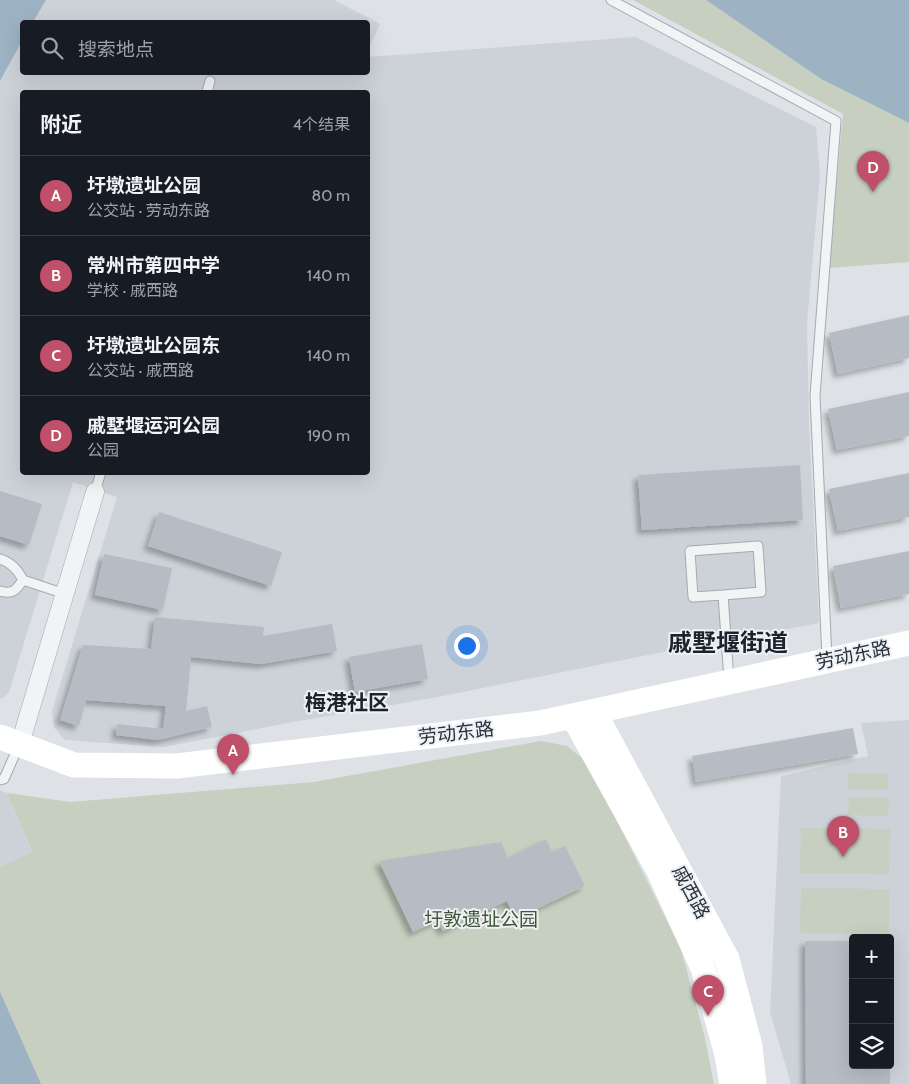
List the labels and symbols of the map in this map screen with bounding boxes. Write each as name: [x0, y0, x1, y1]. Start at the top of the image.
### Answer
pin: D: [857, 151, 889, 192]
district label: 戚墅堰街道: [668, 628, 788, 657]
your location: [454, 633, 480, 659]
street label: 劳动东路: [813, 636, 893, 674]
district label: 梅港社区: [305, 690, 389, 715]
street label: 劳动东路: [417, 717, 495, 749]
pin: A: [217, 734, 249, 775]
pin: B: [827, 816, 859, 857]
street label: 戚西路: [667, 861, 715, 923]
park label: 圩敦遗址公园: [424, 908, 538, 931]
pin: C: [692, 975, 724, 1016]

